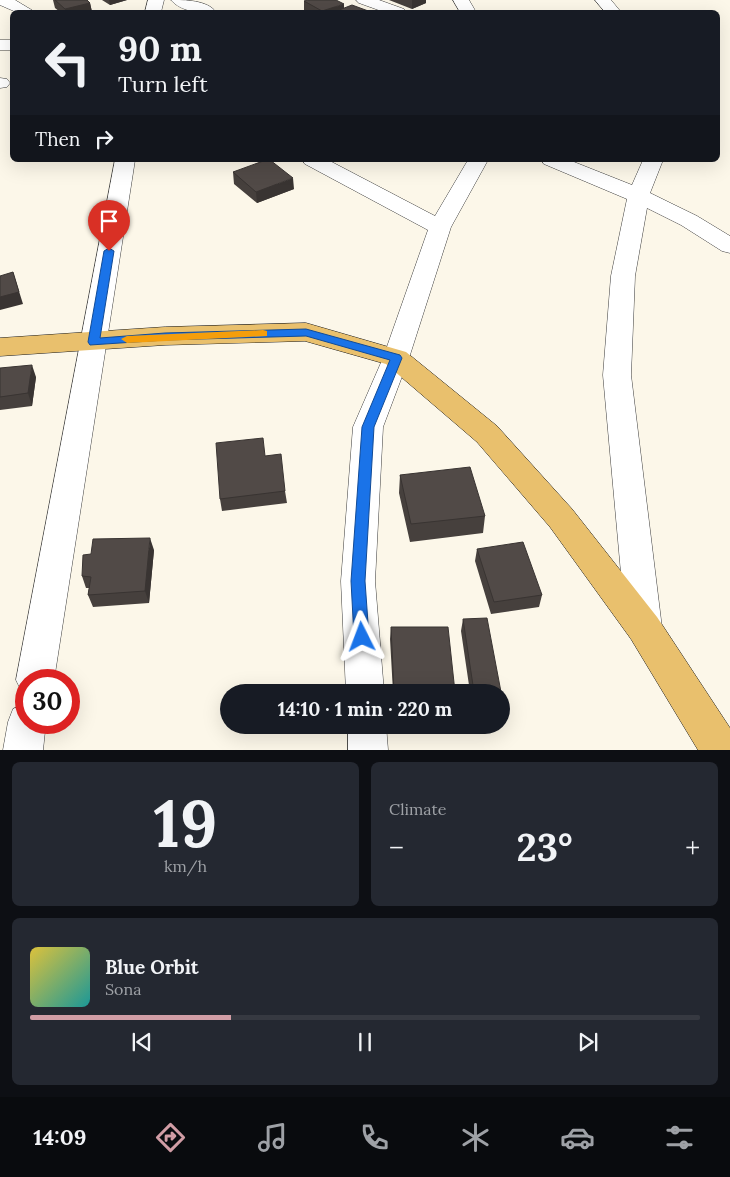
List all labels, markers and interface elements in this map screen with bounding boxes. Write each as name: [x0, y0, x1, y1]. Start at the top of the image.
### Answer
text: 90 m: [118, 26, 202, 71]
icon: left: [35, 30, 100, 95]
text: Turn left: [118, 70, 208, 98]
icon: right: [90, 125, 118, 153]
text: Then: [35, 127, 80, 151]
pin: [88, 200, 130, 251]
icon: arrive: [95, 207, 123, 235]
position arrow: [335, 610, 387, 662]
speed limit sign: 30: [15, 669, 80, 734]
text: 14:10 · 1 min · 220 m: [278, 697, 452, 721]
text: 19: [154, 782, 217, 865]
text: Climate: [389, 799, 446, 819]
text: 23°: [516, 823, 573, 871]
text: −: [389, 830, 404, 866]
text: +: [685, 830, 700, 866]
text: km/h: [164, 856, 207, 876]
text: Blue Orbit: [105, 955, 199, 979]
text: Sona: [105, 979, 141, 999]
icon: previous: [128, 1028, 156, 1056]
icon: pause: [351, 1028, 379, 1056]
icon: next: [574, 1028, 602, 1056]
icon: directions: [153, 1120, 188, 1155]
icon: music: [255, 1120, 290, 1155]
icon: phone: [357, 1120, 392, 1155]
icon: climate: [458, 1120, 493, 1155]
icon: car: [560, 1120, 595, 1155]
icon: filters: [662, 1120, 697, 1155]
text: 14:09: [33, 1123, 86, 1151]

